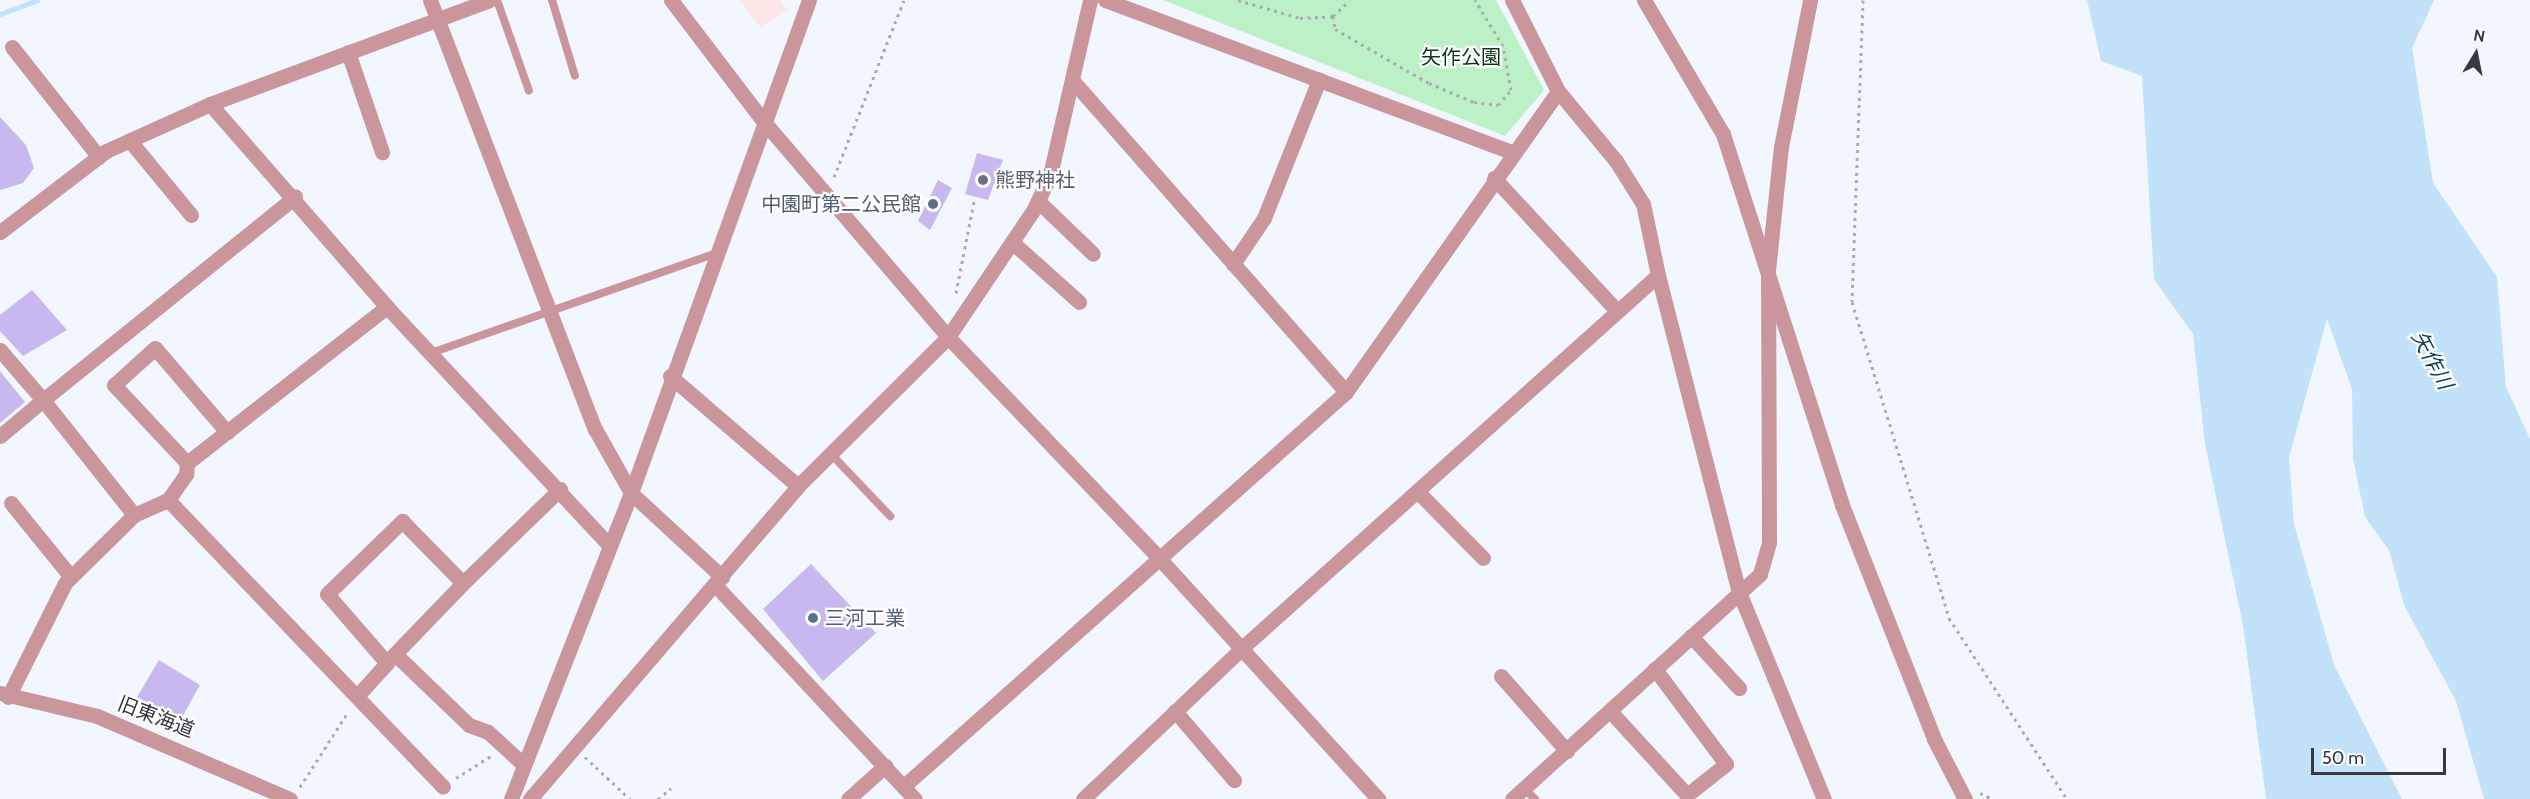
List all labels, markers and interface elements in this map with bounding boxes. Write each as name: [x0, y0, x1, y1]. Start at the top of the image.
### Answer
north arrow: [2446, 24, 2506, 84]
text: N: [2472, 25, 2486, 46]
park label: 矢作公園: [1421, 45, 1501, 69]
place label: 熊野神社: [995, 168, 1075, 192]
marker: 熊野神社: [976, 173, 990, 187]
place label: 中園町第二公民館: [761, 192, 921, 216]
marker: 中園町第二公民館: [926, 197, 940, 211]
water label: 矢作川: [2406, 326, 2458, 394]
place label: 三河工業: [825, 606, 905, 630]
marker: 三河工業: [806, 611, 820, 625]
street label: 旧東海道: [114, 691, 198, 743]
scale bar: [2314, 736, 2449, 774]
text: 50 m: [2322, 747, 2364, 769]

